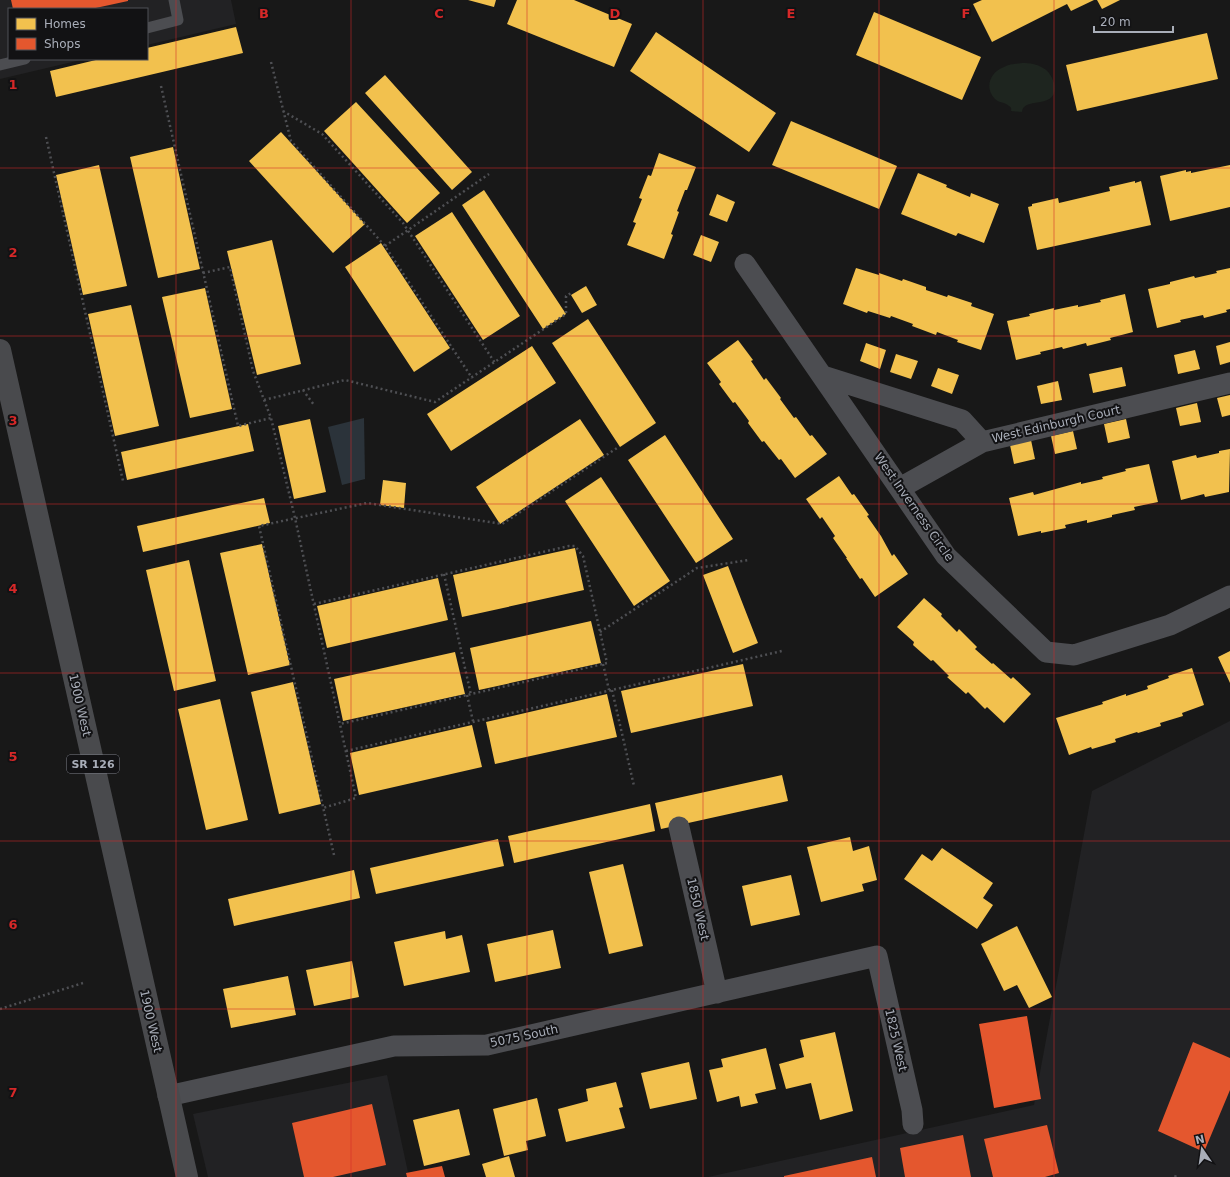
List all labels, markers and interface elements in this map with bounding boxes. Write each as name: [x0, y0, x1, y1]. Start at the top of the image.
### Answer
text: B: [259, 6, 269, 21]
text: C: [434, 6, 444, 21]
text: D: [610, 6, 621, 21]
text: E: [787, 6, 795, 21]
text: F: [962, 6, 970, 21]
legend: [8, 8, 148, 60]
scale bar: [1094, 8, 1173, 34]
text: 20 m: [1100, 15, 1131, 29]
text: Homes: [44, 17, 86, 31]
text: Shops: [44, 37, 80, 51]
text: 1: [8, 77, 18, 92]
text: 2: [8, 245, 18, 260]
street label: West Edinburgh Court: [990, 402, 1122, 446]
text: 3: [8, 413, 18, 428]
street label: West Inverness Circle: [871, 450, 957, 564]
text: 4: [8, 581, 18, 596]
street label: 1900 West: [66, 672, 94, 738]
text: 5: [8, 749, 18, 764]
road number: SR 126: [67, 755, 119, 773]
street label: 1850 West: [684, 876, 712, 942]
text: 6: [8, 917, 18, 932]
street label: 1900 West: [137, 988, 165, 1054]
street label: 1825 West: [882, 1007, 910, 1073]
street label: 5075 South: [489, 1022, 559, 1050]
text: 7: [8, 1085, 18, 1100]
north arrow: [1182, 1129, 1222, 1169]
text: N: [1194, 1132, 1206, 1147]

